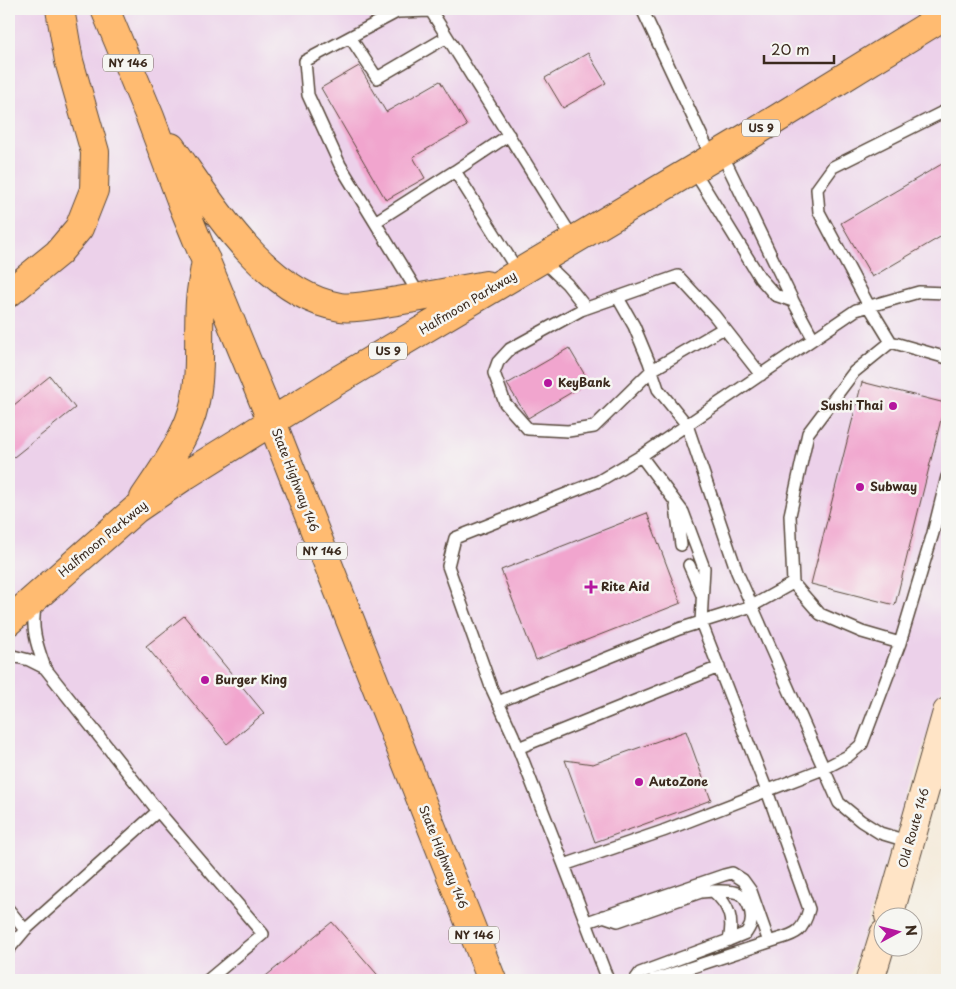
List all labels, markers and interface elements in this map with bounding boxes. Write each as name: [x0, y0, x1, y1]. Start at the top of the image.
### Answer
scale bar: [764, 32, 834, 64]
text: 20 m: [771, 37, 810, 60]
road number: NY 146: [103, 54, 153, 72]
road number: US 9: [742, 120, 780, 136]
street label: Halfmoon Parkway: [415, 266, 520, 338]
road number: US 9: [369, 342, 407, 360]
place label: KeyBank: [558, 373, 611, 391]
marker: KeyBank: [542, 377, 554, 389]
place label: Sushi Thai: [820, 396, 883, 414]
marker: Sushi Thai: [887, 400, 899, 412]
street label: State Highway 146: [268, 425, 324, 534]
place label: Subway: [870, 477, 917, 495]
marker: Subway: [854, 481, 866, 493]
street label: Halfmoon Parkway: [54, 496, 151, 581]
road number: NY 146: [297, 542, 347, 560]
place label: Rite Aid: [601, 577, 649, 595]
marker: Rite Aid: [585, 581, 597, 593]
place label: Burger King: [215, 670, 287, 688]
marker: Burger King: [199, 674, 211, 686]
place label: AutoZone: [649, 772, 708, 790]
marker: AutoZone: [633, 776, 645, 788]
street label: Old Route 146: [893, 786, 933, 870]
street label: State Highway 146: [415, 802, 473, 911]
north arrow: [874, 906, 924, 956]
text: N: [900, 924, 922, 937]
road number: NY 146: [449, 926, 499, 944]

